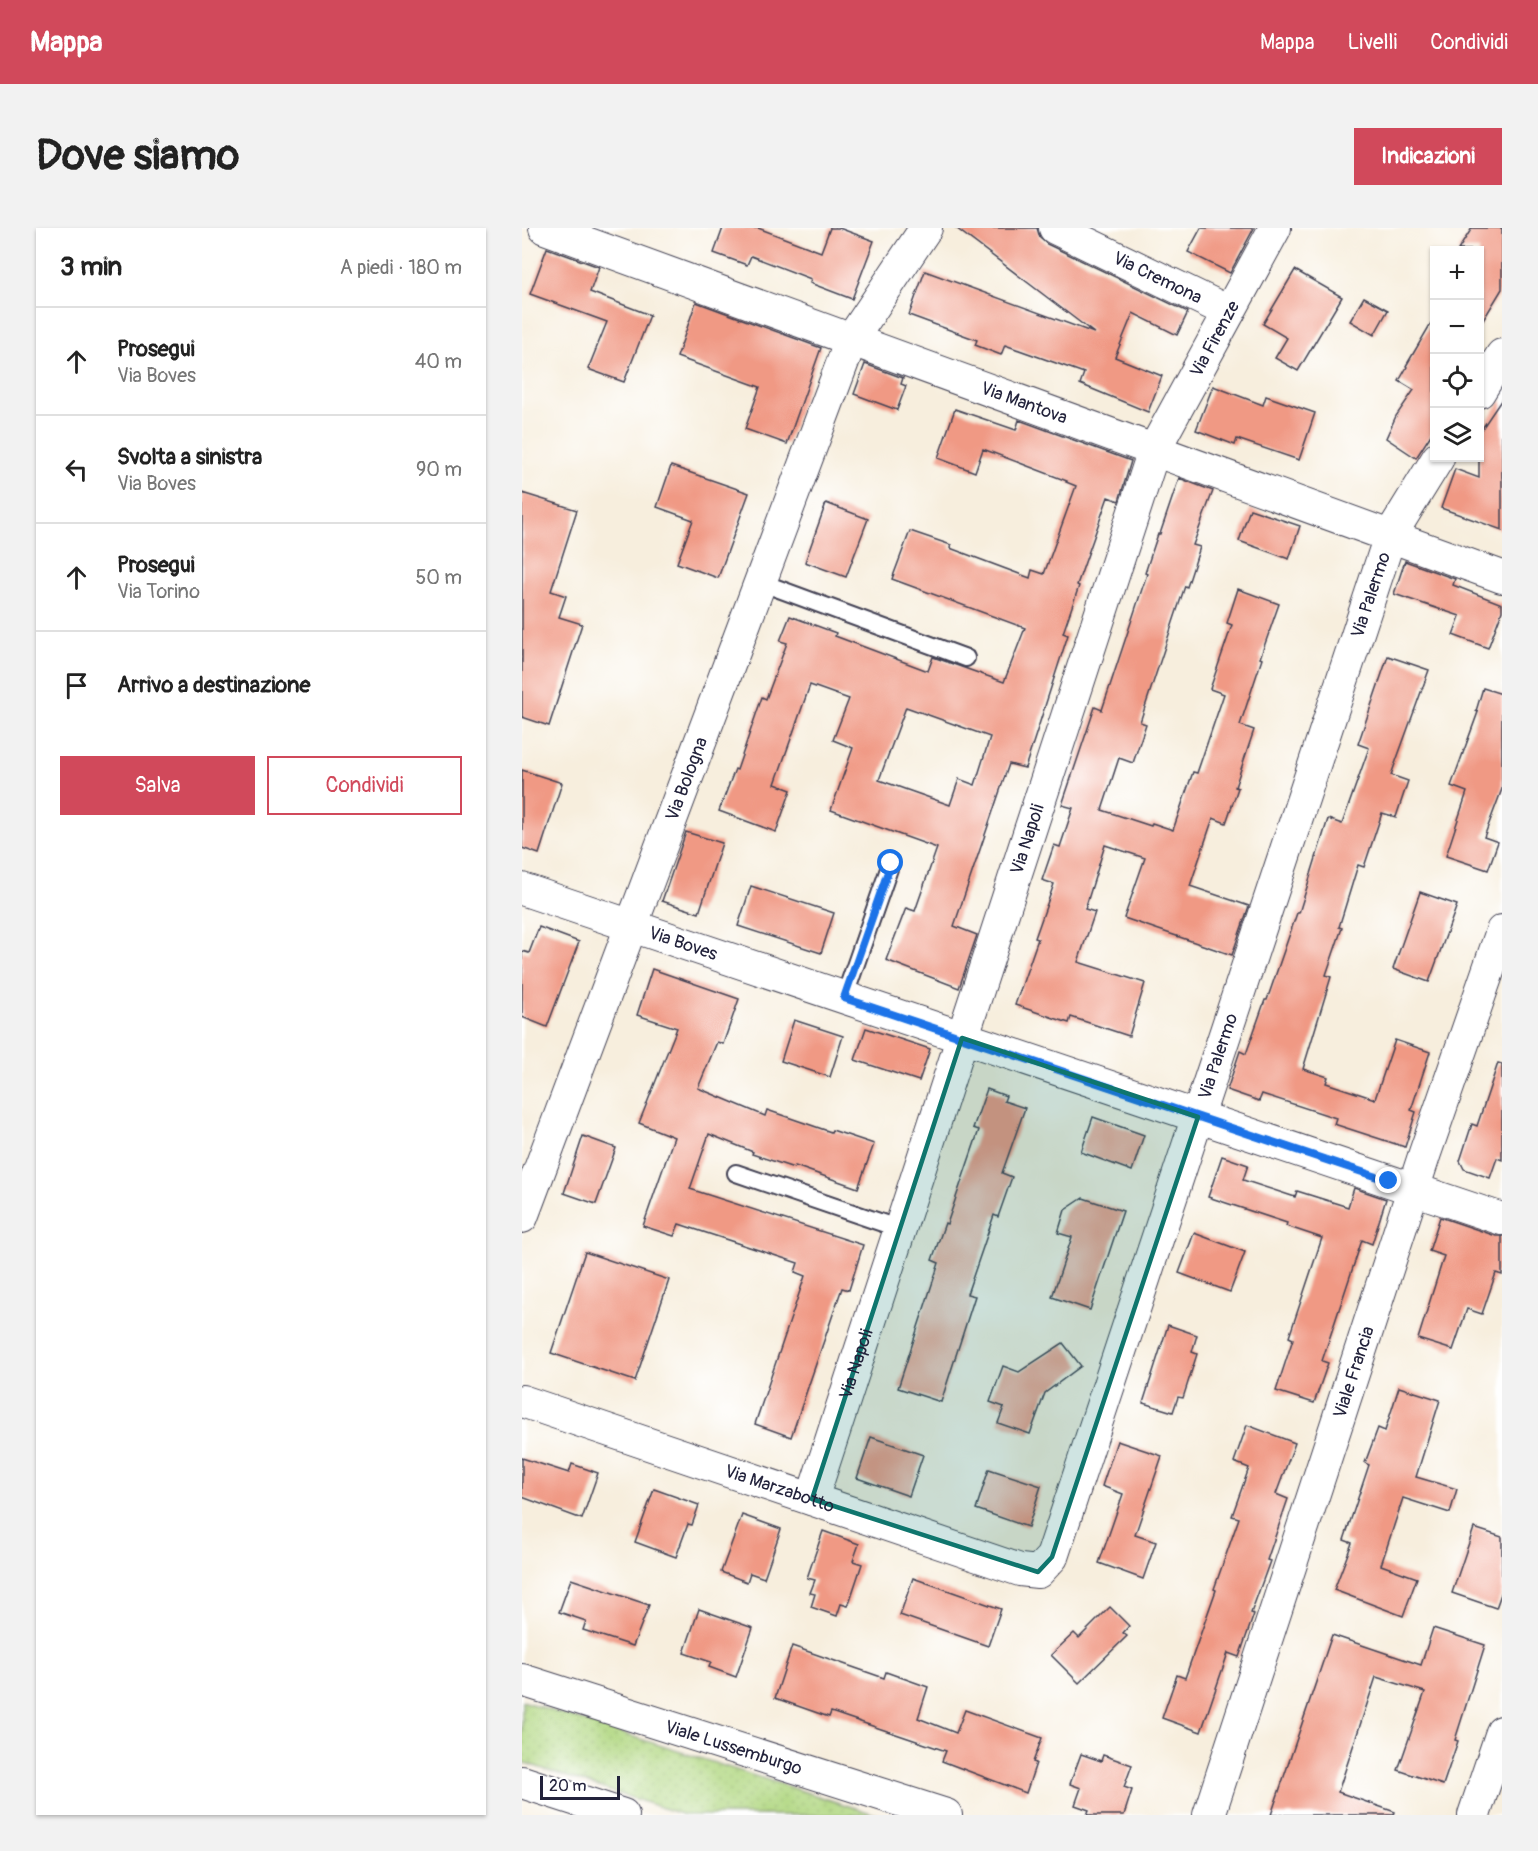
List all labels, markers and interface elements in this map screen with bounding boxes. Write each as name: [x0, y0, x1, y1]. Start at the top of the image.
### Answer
text: Mappa: [30, 25, 103, 60]
text: Mappa: [1260, 29, 1314, 56]
text: Livelli: [1347, 29, 1397, 56]
text: Condividi: [1430, 29, 1508, 56]
button: Indicazioni: [1354, 128, 1502, 185]
text: Dove siamo: [36, 130, 239, 182]
map controls: [1430, 246, 1484, 462]
button: +: [1430, 246, 1484, 300]
street label: Via Cremona: [1109, 247, 1206, 309]
text: 3 min: [60, 251, 122, 283]
text: A piedi · 180 m: [340, 255, 462, 280]
street label: Via Firenze: [1185, 297, 1245, 381]
button: −: [1430, 300, 1484, 354]
text: Prosegui: [117, 335, 195, 363]
icon: ahead: [60, 345, 93, 378]
text: 40 m: [415, 349, 462, 374]
button: locate: [1430, 354, 1484, 408]
text: Via Boves: [117, 363, 196, 388]
street label: Via Mantova: [977, 377, 1070, 430]
button: layers: [1430, 408, 1484, 462]
text: Svolta a sinistra: [117, 443, 262, 471]
icon: left: [60, 453, 93, 486]
text: 90 m: [416, 457, 462, 482]
text: Via Boves: [117, 471, 196, 496]
street label: Via Palermo: [1346, 549, 1396, 641]
text: Prosegui: [117, 551, 195, 579]
icon: ahead: [60, 561, 93, 594]
text: 50 m: [415, 565, 462, 590]
text: Via Torino: [117, 579, 200, 604]
icon: arrive: [60, 669, 93, 702]
text: Arrivo a destinazione: [117, 671, 310, 699]
street label: Via Bologna: [661, 734, 713, 824]
button: Salva: [60, 756, 255, 815]
button: Condividi: [267, 756, 462, 815]
street label: Via Napoli: [1005, 801, 1050, 877]
route start: [877, 849, 903, 875]
street label: Via Boves: [646, 921, 720, 966]
street label: Via Palermo: [1193, 1010, 1243, 1102]
route end: [1375, 1167, 1401, 1193]
street label: Viale Francia: [1328, 1323, 1380, 1421]
street label: Via Napoli: [834, 1326, 879, 1402]
street label: Via Marzabotto: [721, 1460, 838, 1518]
street label: Viale Lussemburgo: [662, 1715, 805, 1781]
scale bar: [540, 1773, 620, 1800]
text: 20 m: [549, 1776, 587, 1796]

